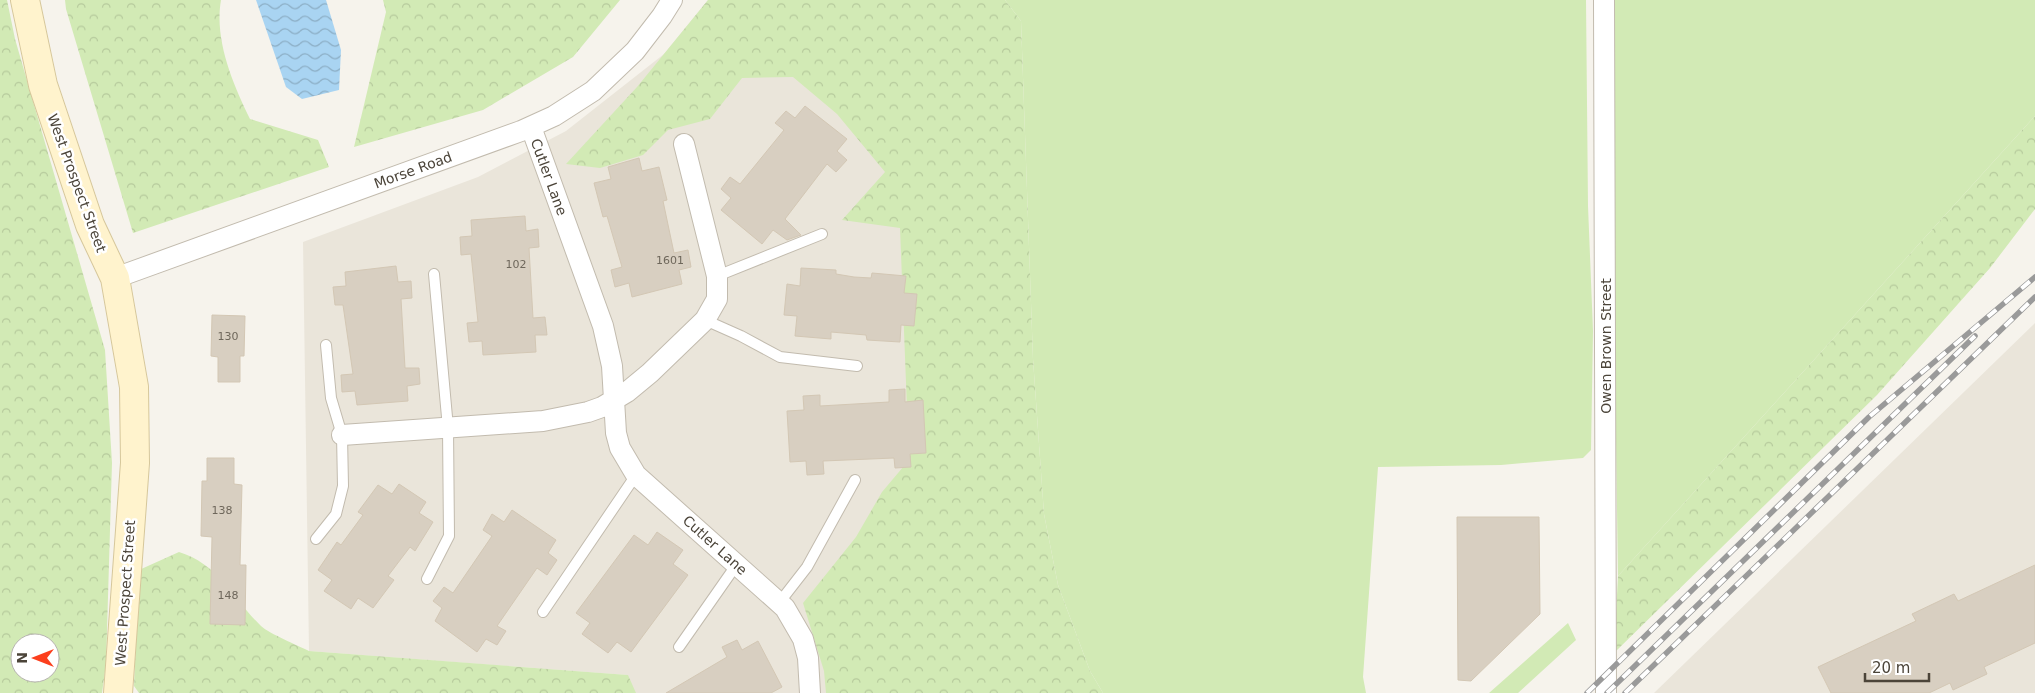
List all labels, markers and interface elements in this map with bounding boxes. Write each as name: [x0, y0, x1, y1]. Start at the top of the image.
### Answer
street label: West Prospect Street: [45, 112, 110, 255]
street label: Cutler Lane: [528, 136, 570, 218]
street label: Morse Road: [372, 148, 454, 192]
house number: 1601: [656, 254, 684, 267]
house number: 102: [506, 258, 527, 271]
street label: Owen Brown Street: [1598, 278, 1614, 414]
house number: 130: [218, 330, 239, 343]
house number: 138: [212, 504, 233, 517]
street label: Cutler Lane: [680, 512, 750, 578]
street label: West Prospect Street: [112, 519, 138, 666]
house number: 148: [218, 589, 239, 602]
north arrow: [10, 633, 60, 683]
scale bar: [1865, 650, 1929, 682]
text: N: [14, 652, 30, 664]
text: 20 m: [1872, 659, 1910, 677]

